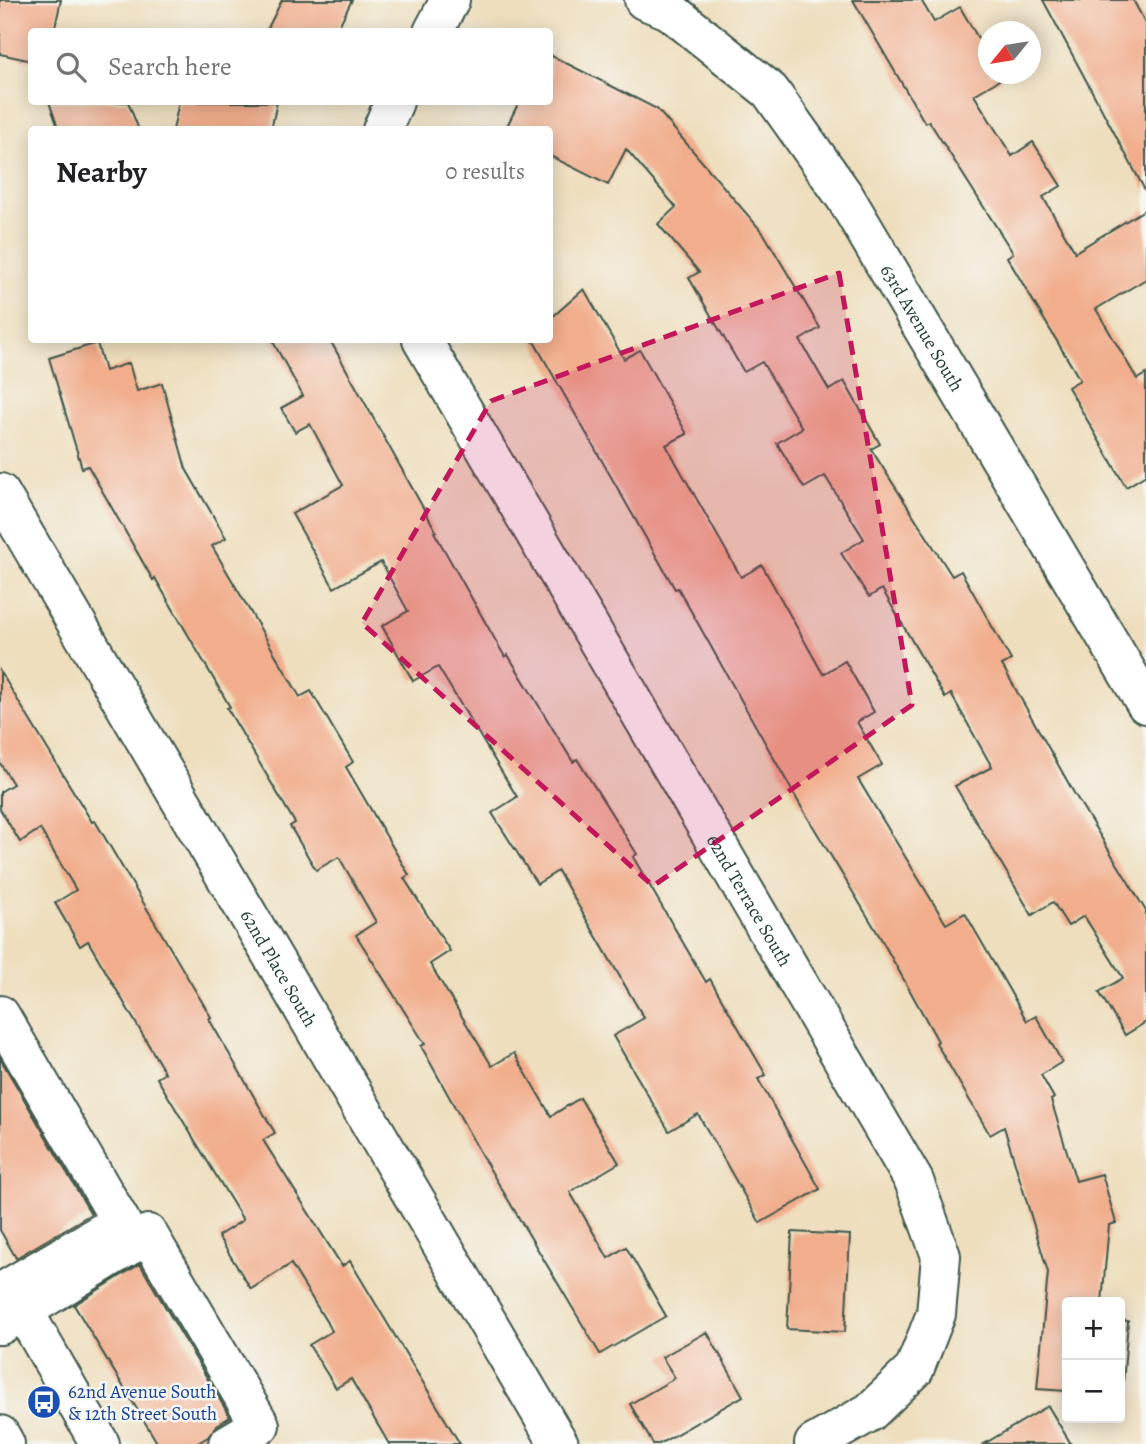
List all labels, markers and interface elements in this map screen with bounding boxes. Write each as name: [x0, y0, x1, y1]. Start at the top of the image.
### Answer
north arrow: [978, 21, 1041, 84]
search box: [28, 28, 553, 105]
icon: search: [52, 48, 90, 86]
text: Search here: [108, 49, 232, 84]
text: Nearby: [56, 152, 147, 192]
text: 0 results: [445, 156, 525, 187]
street label: 63rd Avenue South: [874, 259, 970, 397]
street label: 62nd Terrace South: [700, 830, 798, 972]
street label: 62nd Place South: [234, 905, 323, 1032]
map controls: [1062, 1297, 1125, 1423]
button: +: [1062, 1297, 1125, 1360]
button: −: [1062, 1360, 1125, 1423]
place label: 62nd Avenue South & 12th Street South: [68, 1379, 217, 1427]
bus stop icon: 62nd Avenue South & 12th Street South: [25, 1383, 63, 1421]

